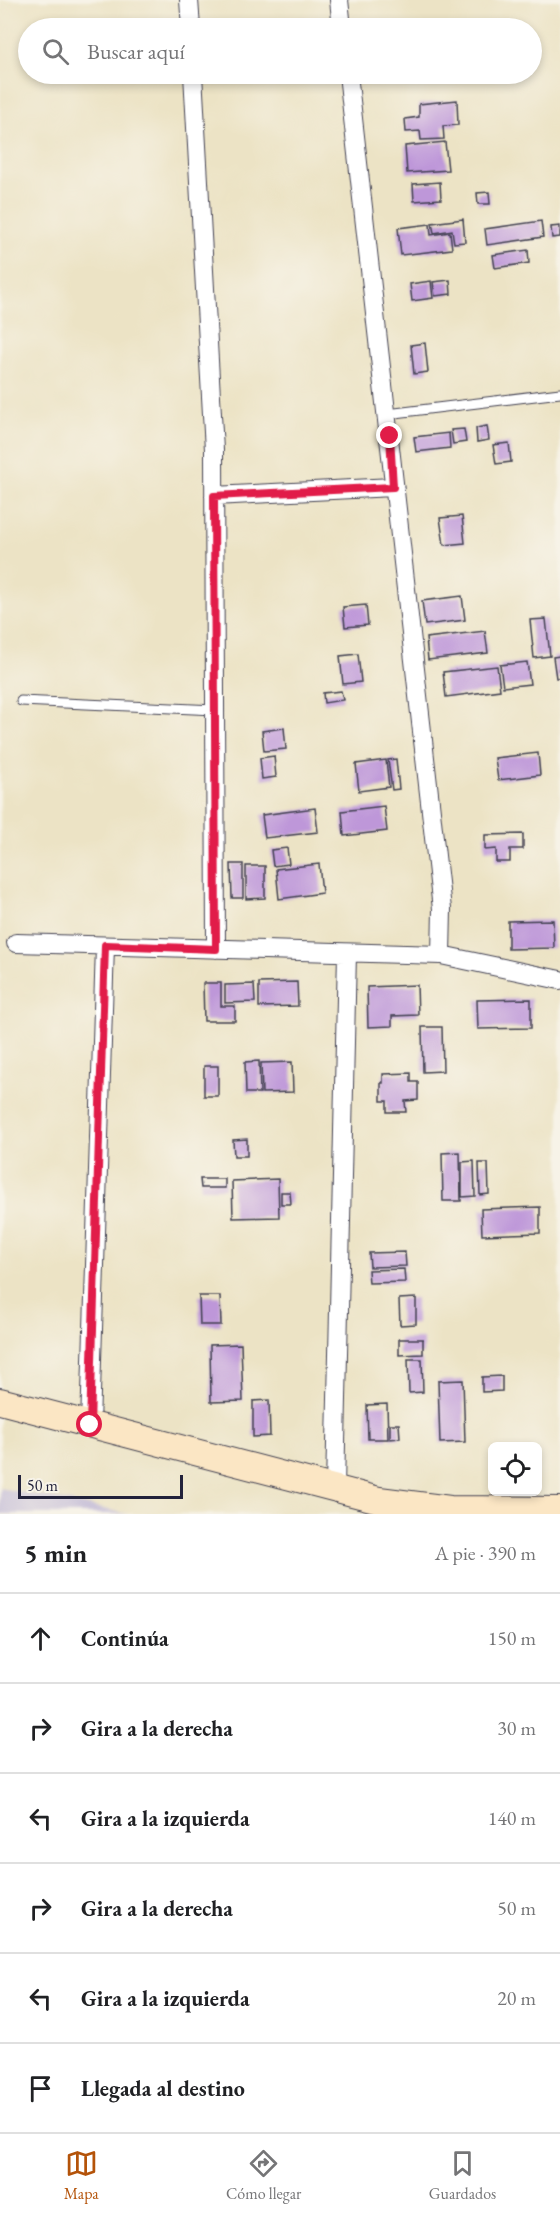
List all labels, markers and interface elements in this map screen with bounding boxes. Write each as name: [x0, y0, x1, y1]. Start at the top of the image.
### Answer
search box: [18, 18, 542, 84]
icon: search: [39, 35, 72, 68]
text: Buscar aquí: [87, 37, 185, 66]
route end: [376, 422, 402, 448]
route start: [76, 1411, 102, 1437]
map controls: [488, 1442, 542, 1496]
button: locate: [488, 1442, 542, 1496]
scale bar: [18, 1472, 183, 1500]
text: 50 m: [27, 1475, 58, 1496]
text: 5 min: [24, 1536, 87, 1570]
text: A pie · 390 m: [435, 1540, 536, 1566]
icon: ahead: [24, 1622, 57, 1655]
text: Continúa: [81, 1624, 169, 1653]
text: 150 m: [488, 1625, 536, 1651]
icon: right: [24, 1712, 57, 1745]
text: Gira a la derecha: [81, 1714, 233, 1743]
text: 30 m: [497, 1715, 536, 1741]
icon: left: [24, 1802, 57, 1835]
text: Gira a la izquierda: [81, 1804, 250, 1833]
text: 140 m: [488, 1805, 536, 1831]
icon: right: [24, 1892, 57, 1925]
text: Gira a la derecha: [81, 1894, 233, 1923]
text: 50 m: [497, 1895, 536, 1921]
icon: left: [24, 1982, 57, 2015]
text: Gira a la izquierda: [81, 1984, 250, 2013]
text: 20 m: [497, 1985, 536, 2011]
icon: arrive: [24, 2072, 57, 2105]
text: Llegada al destino: [81, 2074, 245, 2103]
tab: Mapa: [64, 2147, 99, 2204]
tab: Cómo llegar: [226, 2147, 301, 2204]
tab: Guardados: [429, 2147, 496, 2204]

